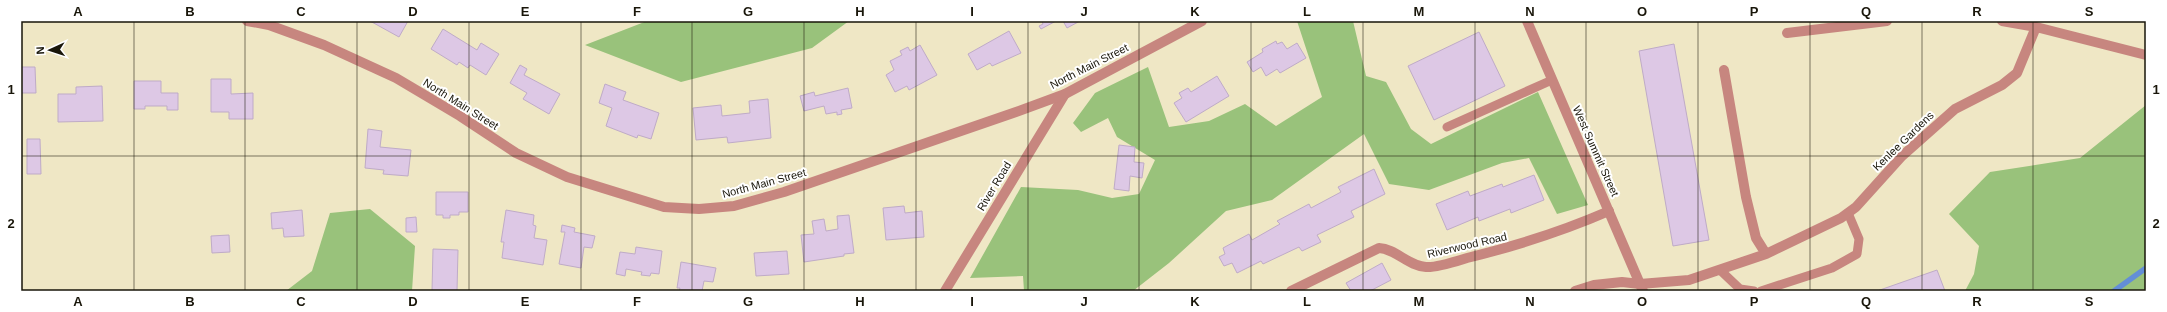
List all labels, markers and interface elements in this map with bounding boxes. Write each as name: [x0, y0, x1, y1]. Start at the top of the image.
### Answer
text: A: [73, 4, 83, 19]
text: B: [185, 4, 195, 19]
text: C: [296, 4, 306, 19]
text: D: [408, 4, 418, 19]
text: E: [521, 4, 530, 19]
text: F: [633, 4, 641, 19]
text: G: [743, 4, 753, 19]
text: H: [855, 4, 865, 19]
text: I: [970, 4, 974, 19]
text: J: [1080, 4, 1088, 19]
text: K: [1190, 4, 1200, 19]
text: L: [1303, 4, 1311, 19]
text: M: [1414, 4, 1424, 19]
text: N: [1525, 4, 1535, 19]
text: O: [1637, 4, 1647, 19]
text: P: [1750, 4, 1759, 19]
text: Q: [1861, 4, 1871, 19]
text: R: [1972, 4, 1982, 19]
text: S: [2085, 4, 2094, 19]
north arrow: [30, 30, 70, 70]
street label: North Main Street: [1048, 41, 1130, 91]
text: N: [34, 46, 46, 55]
street label: North Main Street: [421, 76, 501, 132]
text: 1: [7, 82, 15, 97]
text: 1: [2152, 82, 2160, 97]
street label: West Summit Street: [1571, 104, 1621, 198]
street label: Kenlee Gardens: [1870, 109, 1936, 173]
street label: River Road: [975, 159, 1013, 213]
street label: North Main Street: [721, 166, 807, 200]
text: 2: [7, 216, 15, 231]
text: 2: [2152, 216, 2160, 231]
street label: Riverwood Road: [1426, 230, 1508, 260]
text: A: [73, 294, 83, 309]
text: B: [185, 294, 195, 309]
text: C: [296, 294, 306, 309]
text: D: [408, 294, 418, 309]
text: E: [521, 294, 530, 309]
text: F: [633, 294, 641, 309]
text: G: [743, 294, 753, 309]
text: H: [855, 294, 865, 309]
text: I: [970, 294, 974, 309]
text: J: [1080, 294, 1088, 309]
text: K: [1190, 294, 1200, 309]
text: L: [1303, 294, 1311, 309]
text: M: [1414, 294, 1424, 309]
text: N: [1525, 294, 1535, 309]
text: O: [1637, 294, 1647, 309]
text: P: [1750, 294, 1759, 309]
text: Q: [1861, 294, 1871, 309]
text: R: [1972, 294, 1982, 309]
text: S: [2085, 294, 2094, 309]

